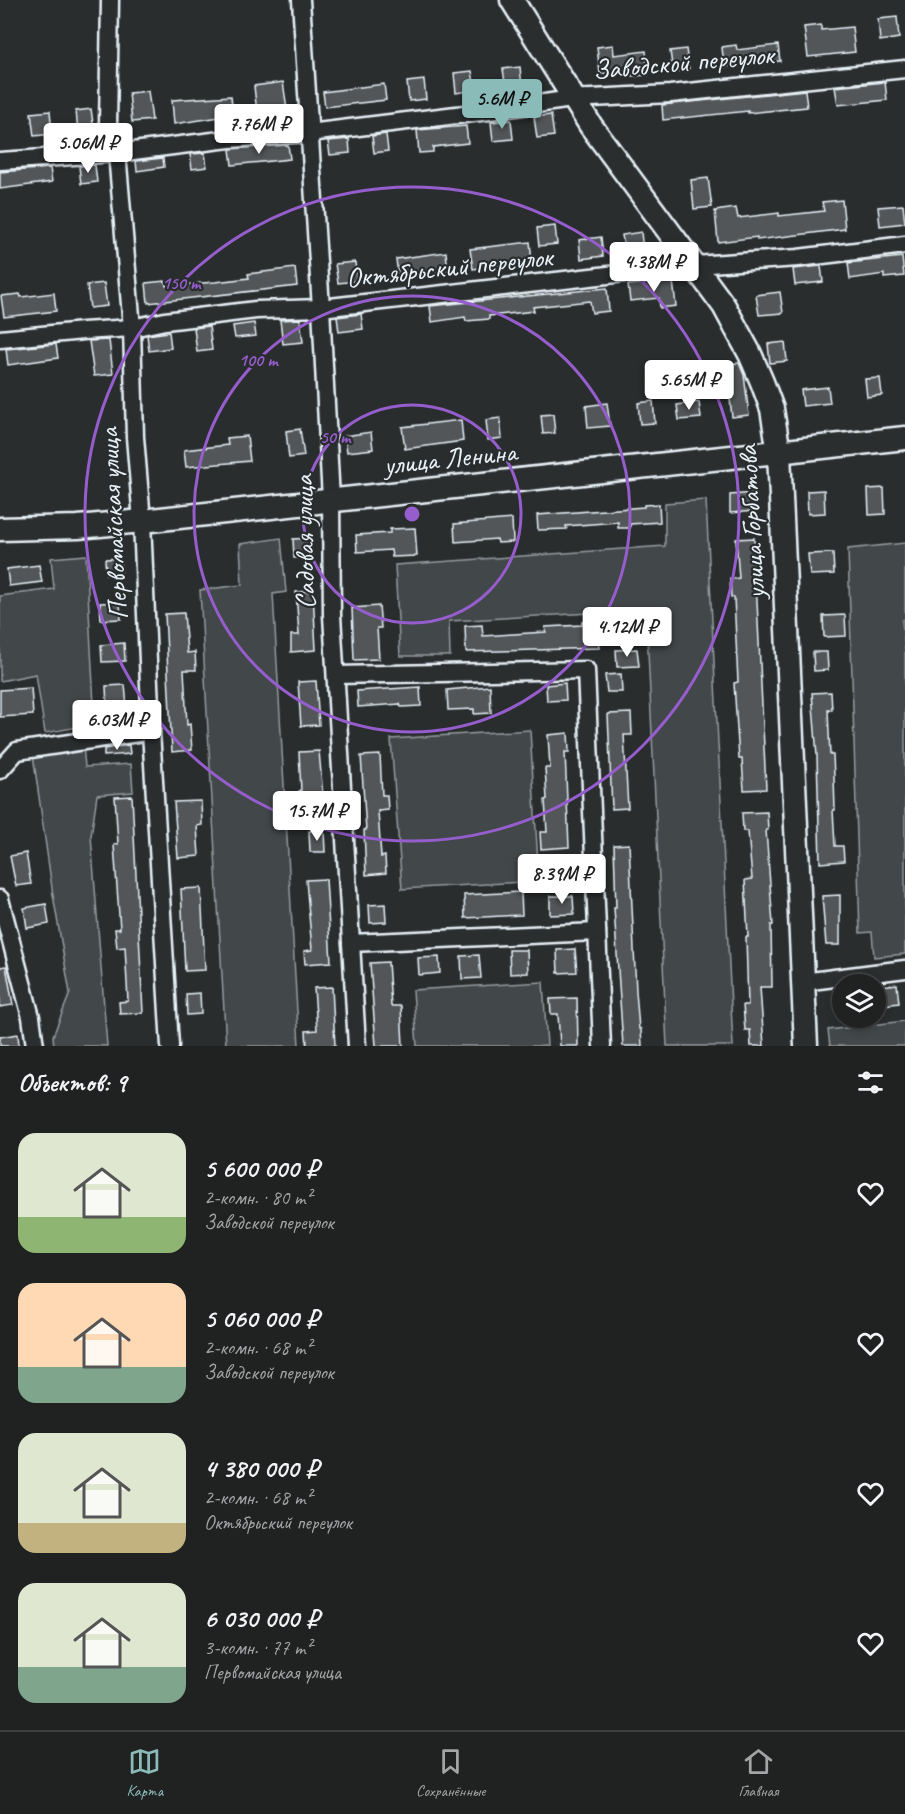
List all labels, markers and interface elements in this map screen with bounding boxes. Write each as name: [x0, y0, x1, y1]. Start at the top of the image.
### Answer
street label: Заводской переулок: [591, 36, 778, 87]
pin: 5.6M ₽: [453, 79, 551, 130]
text: 5.6M ₽: [476, 86, 528, 111]
pin: 7.76M ₽: [204, 104, 314, 155]
text: 7.76M ₽: [229, 111, 289, 136]
pin: 5.06M ₽: [33, 123, 143, 174]
text: 5.06M ₽: [58, 130, 118, 155]
street label: Октябрьский переулок: [344, 238, 556, 295]
pin: 4.38M ₽: [599, 242, 709, 293]
text: 4.38M ₽: [624, 249, 684, 274]
text: 150 m: [162, 272, 202, 294]
text: 100 m: [239, 349, 279, 371]
pin: 5.65M ₽: [634, 360, 744, 411]
text: 5.65M ₽: [659, 367, 719, 392]
street label: Первомайская улица: [90, 425, 135, 621]
text: 50 m: [320, 426, 352, 448]
street label: улица Ленина: [380, 433, 521, 483]
street label: улица Горбатова: [729, 442, 773, 602]
street label: Садовая улица: [285, 473, 323, 609]
centre of rings: [402, 504, 422, 524]
pin: 4.12M ₽: [572, 607, 682, 658]
text: 4.12M ₽: [597, 614, 657, 639]
pin: 6.03M ₽: [62, 700, 172, 751]
text: 6.03M ₽: [86, 707, 148, 732]
pin: 15.7M ₽: [262, 791, 372, 842]
text: 15.7M ₽: [287, 798, 347, 823]
pin: 8.39M ₽: [507, 854, 617, 905]
text: 8.39M ₽: [532, 861, 592, 886]
map controls: [832, 974, 886, 1028]
button: layers: [832, 974, 886, 1028]
text: Объектов: 9: [18, 1066, 126, 1099]
icon: filters: [854, 1066, 887, 1099]
text: 5 600 000 ₽: [204, 1152, 318, 1185]
icon: home: [66, 1157, 138, 1229]
icon: heart: [854, 1177, 887, 1210]
text: 2-комн. · 80 m²: [204, 1185, 312, 1210]
text: Заводской переулок: [204, 1210, 334, 1235]
text: 5 060 000 ₽: [204, 1302, 318, 1335]
icon: home: [66, 1307, 138, 1379]
icon: heart: [854, 1327, 887, 1360]
text: 2-комн. · 68 m²: [204, 1335, 312, 1360]
text: Заводской переулок: [204, 1360, 334, 1385]
text: 4 380 000 ₽: [204, 1452, 318, 1485]
icon: home: [66, 1457, 138, 1529]
icon: heart: [854, 1477, 887, 1510]
text: 2-комн. · 68 m²: [204, 1485, 312, 1510]
text: Октябрьский переулок: [204, 1510, 352, 1535]
text: 6 030 000 ₽: [204, 1602, 319, 1635]
icon: home: [66, 1607, 138, 1679]
icon: heart: [854, 1627, 887, 1660]
text: 3-комн. · 77 m²: [204, 1635, 312, 1660]
text: Первомайская улица: [204, 1660, 341, 1685]
tab: Карта: [126, 1745, 163, 1801]
tab: Сохранённые: [416, 1745, 485, 1801]
tab: Главная: [738, 1745, 779, 1801]

